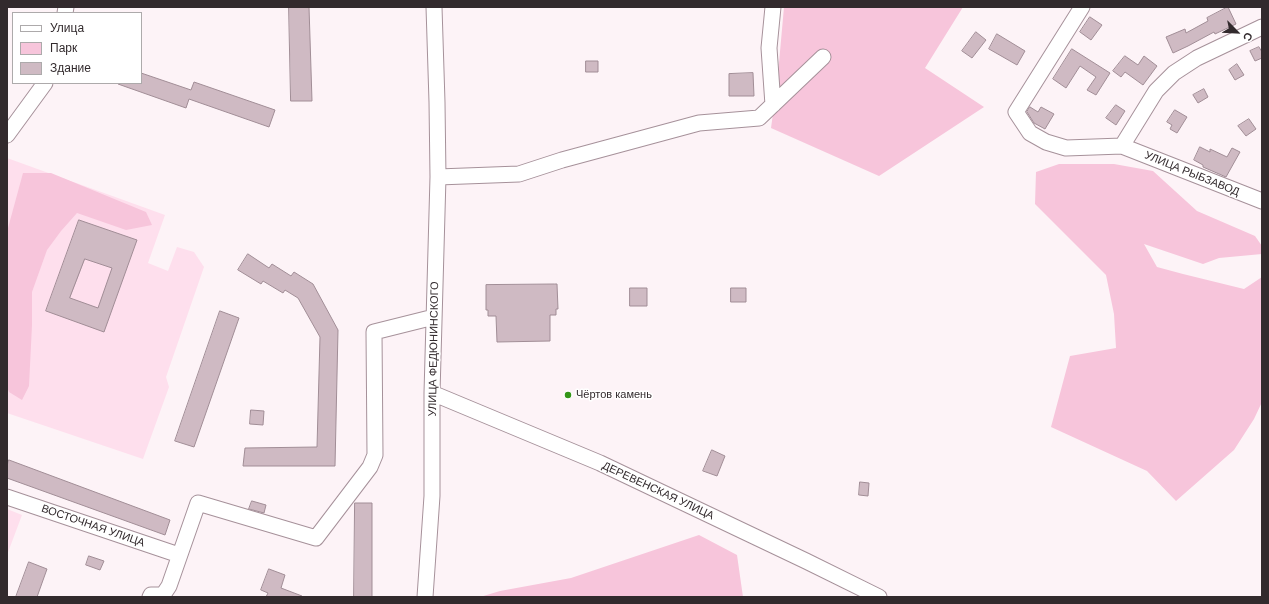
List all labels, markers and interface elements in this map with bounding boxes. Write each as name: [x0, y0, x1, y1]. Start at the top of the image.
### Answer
legend: [12, 12, 142, 84]
north arrow: [1217, 12, 1257, 52]
text: Улица: [50, 21, 84, 35]
text: С: [1241, 31, 1255, 43]
text: Парк: [50, 41, 77, 55]
text: Здание: [50, 61, 91, 75]
street label: УЛИЦА РЫБЗАВОД: [1143, 149, 1241, 199]
street label: УЛИЦА ФЕДЮНИНСКОГО: [426, 281, 442, 417]
place label: Чёртов камень: [576, 388, 652, 402]
marker: Чёртов камень: [563, 390, 573, 400]
street label: ДЕРЕВЕНСКАЯ УЛИЦА: [600, 459, 716, 523]
street label: ВОСТОЧНАЯ УЛИЦА: [40, 502, 146, 550]

